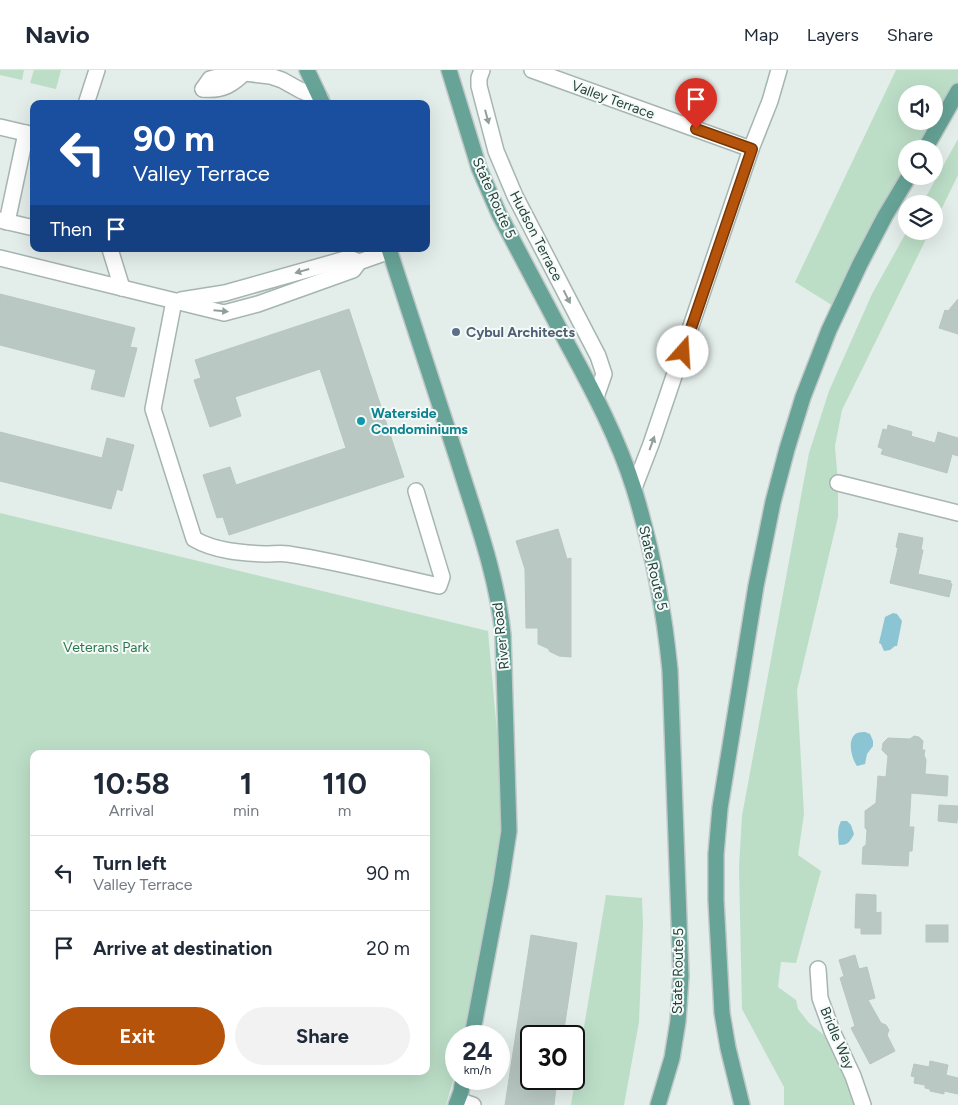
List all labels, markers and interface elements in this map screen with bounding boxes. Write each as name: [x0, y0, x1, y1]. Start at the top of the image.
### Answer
text: Navio: [25, 20, 90, 49]
text: Map: [744, 24, 779, 46]
text: Layers: [807, 24, 859, 46]
text: Share: [887, 24, 933, 46]
street label: Valley Terrace: [569, 77, 657, 123]
pin: [675, 78, 717, 129]
icon: arrive: [682, 85, 710, 113]
map controls: [898, 85, 943, 240]
button: sound: [898, 85, 943, 130]
one-way arrow: [483, 109, 491, 125]
text: 90 m: [133, 118, 215, 160]
icon: left: [50, 120, 115, 185]
button: search: [898, 140, 943, 185]
street label: State Route 5: [469, 155, 519, 241]
text: Valley Terrace: [133, 160, 270, 187]
street label: Hudson Terrace: [506, 188, 566, 284]
button: layers: [898, 195, 943, 240]
icon: arrive: [102, 215, 130, 243]
text: Then: [50, 218, 92, 241]
one-way arrow: [295, 268, 310, 276]
one-way arrow: [563, 290, 571, 304]
one-way arrow: [214, 308, 230, 316]
place label: Cybul Architects: [466, 324, 575, 341]
position arrow: [656, 325, 708, 377]
marker: Cybul Architects: [450, 326, 462, 338]
place label: Waterside Condominiums: [371, 405, 468, 438]
marker: Waterside Condominiums: [355, 415, 367, 427]
one-way arrow: [649, 435, 656, 450]
street label: State Route 5: [635, 524, 671, 612]
street label: River Road: [489, 602, 513, 670]
park label: Veterans Park: [63, 639, 149, 656]
text: 10:58: [93, 765, 170, 802]
text: 1: [240, 765, 252, 802]
text: 110: [322, 765, 367, 802]
text: Arrival: [109, 801, 154, 820]
text: min: [233, 801, 259, 820]
text: m: [338, 801, 351, 820]
text: Turn left: [93, 852, 167, 875]
icon: left: [50, 859, 78, 887]
text: 90 m: [366, 862, 410, 885]
text: Valley Terrace: [93, 875, 193, 894]
street label: State Route 5: [669, 928, 687, 1014]
icon: arrive: [50, 934, 78, 962]
text: Arrive at destination: [93, 937, 272, 960]
text: 20 m: [366, 937, 410, 960]
street label: Bridle Way: [816, 1004, 858, 1072]
button: Exit: [50, 1007, 225, 1065]
button: Share: [235, 1007, 410, 1065]
speed limit sign: 30: [520, 1025, 585, 1090]
text: 24: [462, 1036, 493, 1066]
text: km/h: [464, 1063, 491, 1077]

